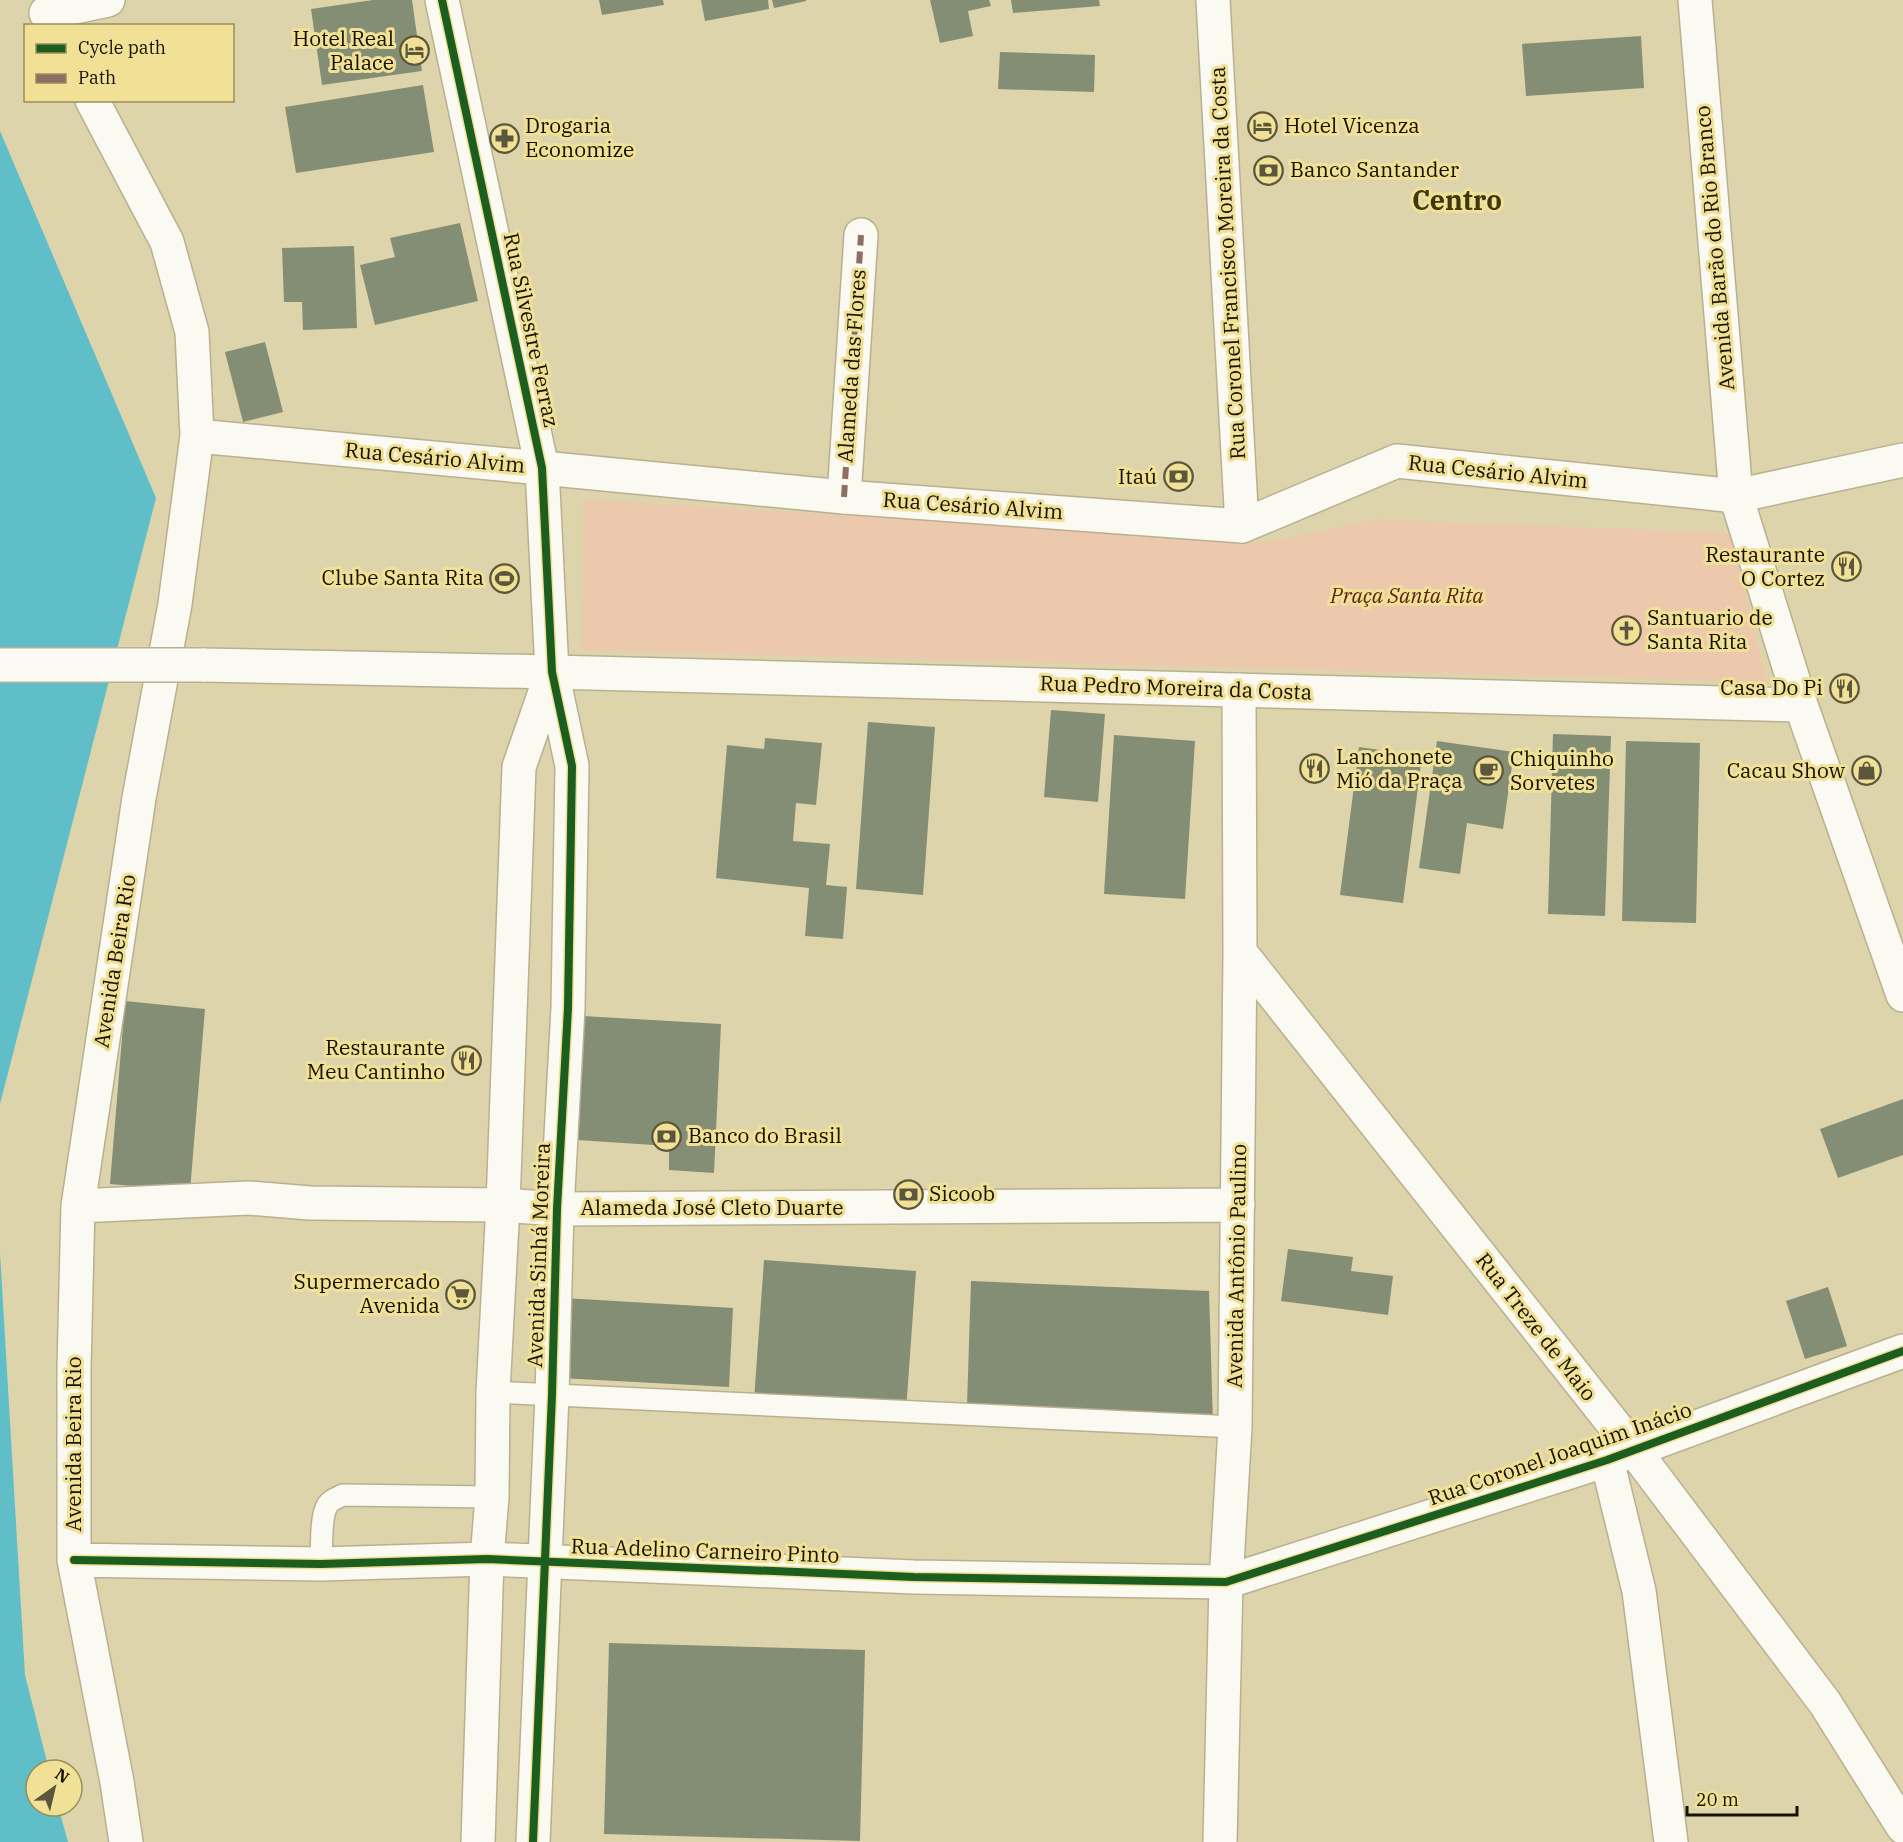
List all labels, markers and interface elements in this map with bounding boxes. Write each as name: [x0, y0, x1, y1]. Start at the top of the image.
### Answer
legend: [24, 24, 234, 102]
place label: Hotel Real Palace: [293, 24, 394, 76]
hotel icon: Hotel Real Palace: [399, 35, 431, 67]
text: Cycle path: [78, 36, 166, 59]
text: Path: [78, 66, 116, 89]
street label: Rua Coronel Francisco Moreira da Costa: [1203, 66, 1251, 460]
street label: Avenida Barão do Rio Branco: [1688, 104, 1740, 392]
hotel icon: Hotel Vicenza: [1247, 110, 1279, 142]
place label: Drogaria Economize: [525, 111, 634, 163]
place label: Hotel Vicenza: [1284, 111, 1420, 139]
pharmacy icon: Drogaria Economize: [488, 122, 520, 154]
bank icon: Banco Santander: [1253, 154, 1285, 186]
place label: Banco Santander: [1290, 155, 1460, 183]
district label: Centro: [1412, 182, 1502, 217]
street label: Rua Silvestre Ferraz: [498, 230, 566, 430]
street label: Alameda das Flores: [830, 268, 872, 464]
street label: Rua Cesário Alvim: [344, 435, 526, 479]
street label: Rua Cesário Alvim: [1407, 448, 1589, 494]
bank icon: Itaú: [1162, 461, 1194, 493]
place label: Itaú: [1118, 462, 1157, 490]
street label: Rua Cesário Alvim: [882, 485, 1064, 525]
place label: Restaurante O Cortez: [1705, 540, 1825, 592]
restaurant icon: Restaurante O Cortez: [1830, 551, 1862, 583]
sports icon: Clube Santa Rita: [489, 562, 521, 594]
place label: Clube Santa Rita: [322, 563, 484, 591]
park label: Praça Santa Rita: [1329, 581, 1484, 609]
place label: Santuario de Santa Rita: [1647, 603, 1773, 655]
church icon: Santuario de Santa Rita: [1610, 614, 1642, 646]
street label: Rua Pedro Moreira da Costa: [1039, 668, 1313, 706]
restaurant icon: Casa Do Pi: [1828, 672, 1860, 704]
place label: Casa Do Pi: [1720, 673, 1823, 701]
place label: Lanchonete Mió da Praça: [1336, 742, 1463, 794]
place label: Chiquinho Sorvetes: [1510, 744, 1614, 796]
restaurant icon: Lanchonete Mió da Praça: [1299, 753, 1331, 785]
cafe icon: Chiquinho Sorvetes: [1473, 755, 1505, 787]
shop icon: Cacau Show: [1850, 755, 1882, 787]
place label: Cacau Show: [1727, 756, 1846, 784]
street label: Avenida Beira Rio: [86, 872, 142, 1050]
place label: Restaurante Meu Cantinho: [307, 1033, 445, 1085]
restaurant icon: Restaurante Meu Cantinho: [450, 1044, 482, 1076]
bank icon: Banco do Brasil: [651, 1120, 683, 1152]
place label: Banco do Brasil: [688, 1121, 842, 1149]
street label: Avenida Sinhá Moreira: [520, 1142, 556, 1368]
street label: Avenida Antônio Paulino: [1220, 1144, 1252, 1388]
bank icon: Sicoob: [892, 1178, 924, 1210]
place label: Sicoob: [929, 1179, 995, 1207]
street label: Alameda José Cleto Duarte: [581, 1193, 843, 1221]
street label: Rua Treze de Maio: [1470, 1246, 1604, 1406]
place label: Supermercado Avenida: [294, 1267, 440, 1319]
supermarket icon: Supermercado Avenida: [445, 1278, 477, 1310]
street label: Avenida Beira Rio: [59, 1356, 87, 1532]
street label: Rua Coronel Joaquim Inácio: [1424, 1395, 1695, 1511]
street label: Rua Adelino Carneiro Pinto: [570, 1531, 840, 1569]
north arrow: [24, 1758, 84, 1818]
text: N: [52, 1764, 73, 1787]
scale bar: [1687, 1779, 1796, 1817]
text: 20 m: [1696, 1788, 1739, 1811]

